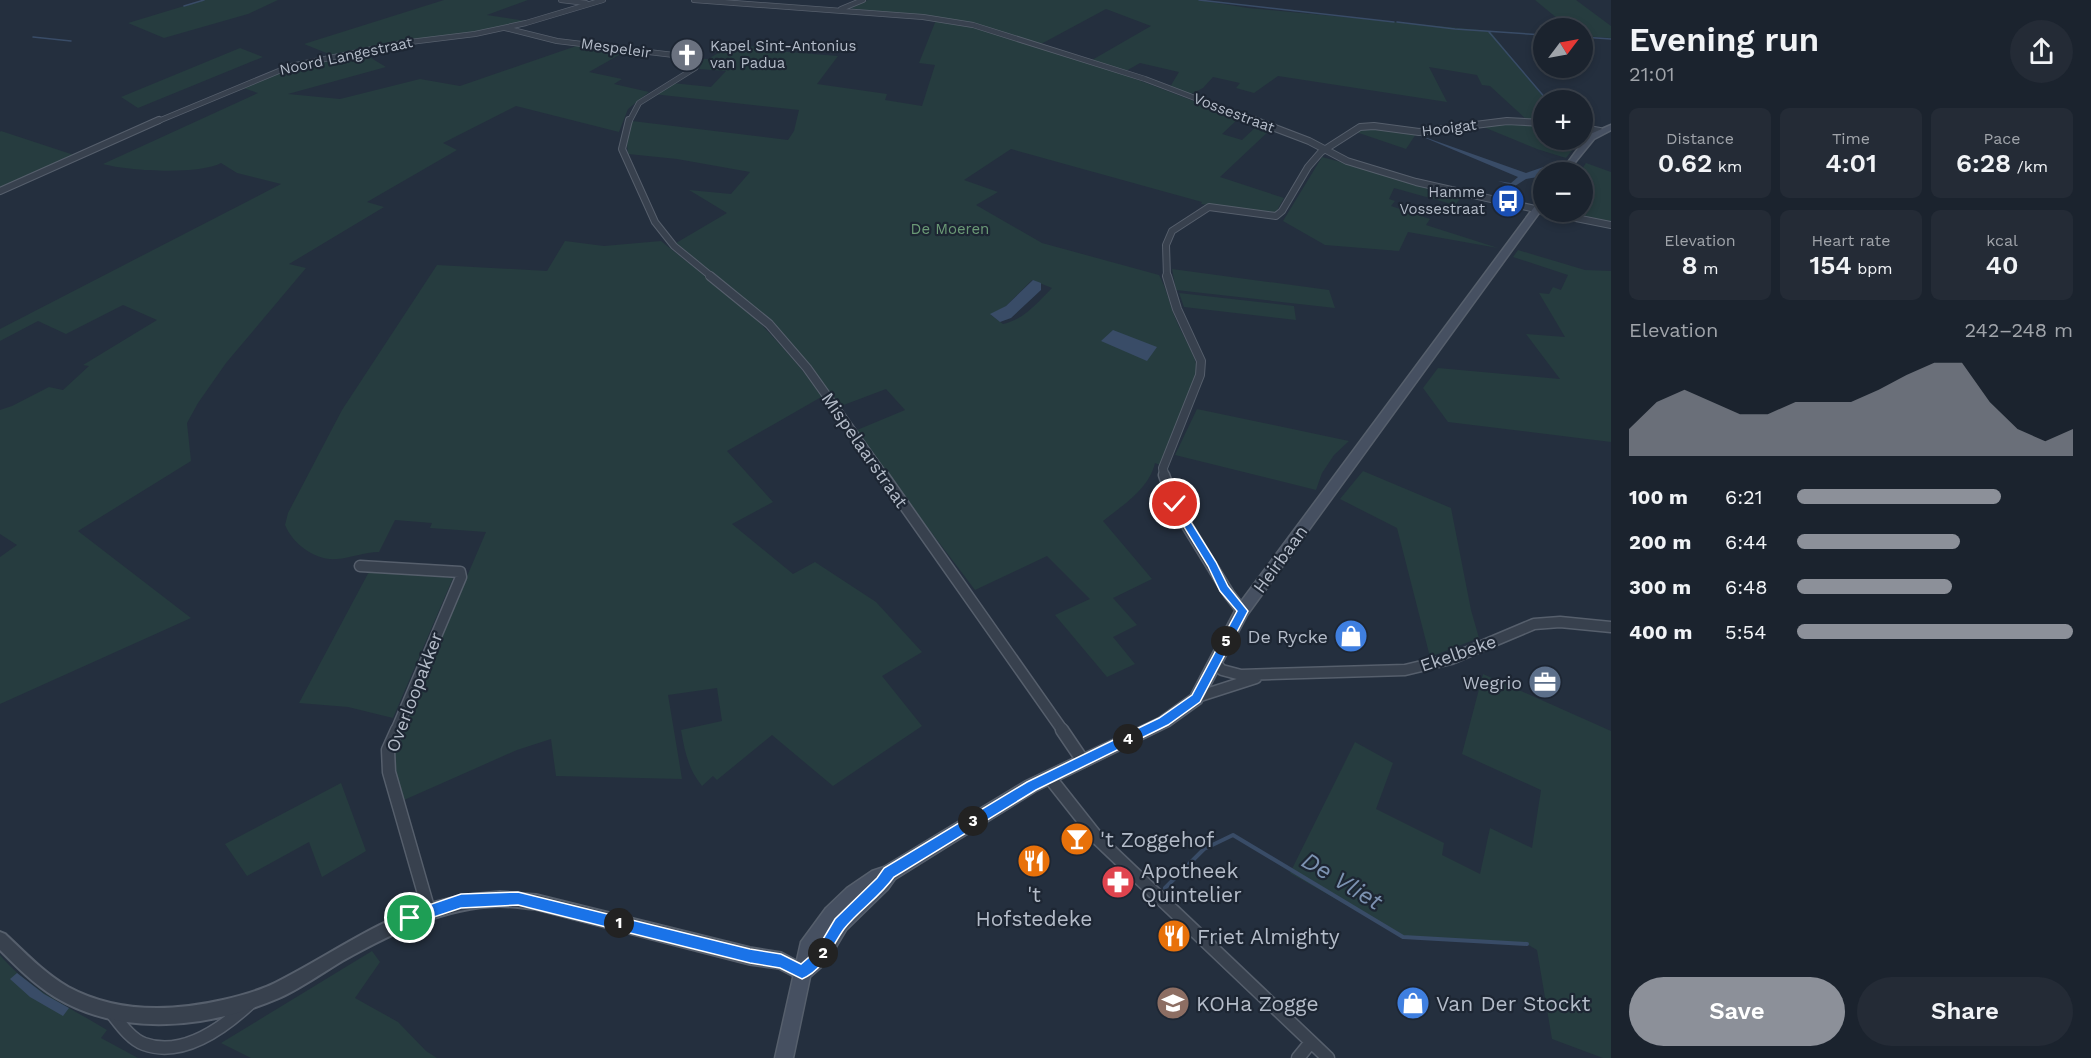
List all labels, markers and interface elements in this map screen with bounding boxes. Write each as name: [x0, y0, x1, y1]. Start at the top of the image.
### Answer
north arrow: [1533, 18, 1593, 78]
map controls: [1533, 18, 1593, 222]
text: Evening run: [1629, 20, 1819, 59]
button: share: [2010, 20, 2073, 83]
street label: Noord Langestraat: [278, 33, 415, 79]
street label: Mespeleir: [580, 34, 652, 62]
church icon: Kapel Sint-Antonius van Padua: [669, 37, 705, 73]
place label: Kapel Sint-Antonius van Padua: [710, 37, 856, 72]
text: 21:01: [1629, 62, 1675, 86]
street label: Vossestraat: [1191, 89, 1278, 137]
button: +: [1533, 90, 1593, 150]
street label: Hooigat: [1420, 116, 1478, 140]
text: Distance: [1666, 129, 1734, 148]
text: Time: [1832, 129, 1870, 148]
text: Pace: [1983, 129, 2021, 148]
text: 0.62: [1658, 148, 1712, 178]
text: 4:01: [1825, 148, 1877, 178]
text: 6:28: [1956, 148, 2011, 178]
text: km: [1712, 157, 1742, 176]
text: /km: [2011, 157, 2048, 176]
button: −: [1533, 162, 1593, 222]
place label: Hamme Vossestraat: [1399, 183, 1486, 218]
bus stop icon: Hamme Vossestraat: [1490, 183, 1526, 219]
park label: De Moeren: [911, 220, 989, 238]
text: Elevation: [1664, 231, 1736, 250]
text: Heart rate: [1811, 231, 1891, 250]
text: kcal: [1986, 231, 2018, 250]
text: 8: [1682, 250, 1698, 280]
text: 154: [1809, 250, 1852, 280]
text: 40: [1986, 250, 2019, 280]
text: m: [1698, 259, 1718, 278]
text: bpm: [1852, 259, 1893, 278]
text: Elevation: [1629, 318, 1718, 342]
text: 242–248 m: [1965, 318, 2073, 342]
street label: Mispelaarstraat: [817, 388, 913, 512]
pin: [1149, 478, 1200, 529]
text: 100 m: [1629, 485, 1688, 509]
text: 6:21: [1725, 485, 1763, 509]
icon: check: [1158, 487, 1191, 520]
street label: Heirbaan: [1248, 521, 1312, 597]
text: 200 m: [1629, 530, 1691, 554]
text: 6:44: [1725, 530, 1768, 554]
text: 300 m: [1629, 575, 1691, 599]
text: 6:48: [1725, 575, 1768, 599]
shop icon: De Rycke: [1333, 618, 1369, 654]
text: 400 m: [1629, 620, 1692, 644]
text: 5:54: [1725, 620, 1766, 644]
pin: 5: [1211, 626, 1241, 656]
place label: De Rycke: [1248, 626, 1328, 647]
street label: Overloopakker: [381, 629, 447, 755]
street label: Ekelbeke: [1417, 630, 1499, 676]
text: 5: [1221, 631, 1231, 650]
office icon: Wegrio: [1527, 664, 1563, 700]
place label: Wegrio: [1462, 672, 1522, 693]
pin: 4: [1113, 724, 1143, 754]
text: 4: [1123, 729, 1133, 748]
pin: 3: [958, 806, 988, 836]
text: 3: [968, 811, 978, 830]
bar icon: 't Zoggehof: [1059, 821, 1095, 857]
place label: 't Zoggehof: [1100, 827, 1214, 852]
restaurant icon: 't Hofstedeke: [1016, 843, 1052, 879]
water label: De Vliet: [1297, 846, 1389, 917]
place label: Apotheek Quintelier: [1141, 858, 1242, 907]
pharmacy icon: Apotheek Quintelier: [1100, 864, 1136, 900]
place label: 't Hofstedeke: [976, 882, 1092, 931]
pin: [384, 892, 435, 943]
icon: arrive: [393, 901, 426, 934]
pin: 1: [604, 908, 634, 938]
text: 1: [616, 913, 622, 932]
restaurant icon: Friet Almighty: [1156, 918, 1192, 954]
place label: Friet Almighty: [1197, 924, 1340, 949]
pin: 2: [808, 938, 838, 968]
text: 2: [818, 943, 828, 962]
button: Save: [1629, 977, 1845, 1046]
button: Share: [1857, 977, 2073, 1046]
school or university icon: KOHa Zogge: [1155, 985, 1191, 1021]
shop icon: Van Der Stockt: [1395, 985, 1431, 1021]
place label: KOHa Zogge: [1196, 991, 1319, 1016]
place label: Van Der Stockt: [1436, 991, 1590, 1016]

